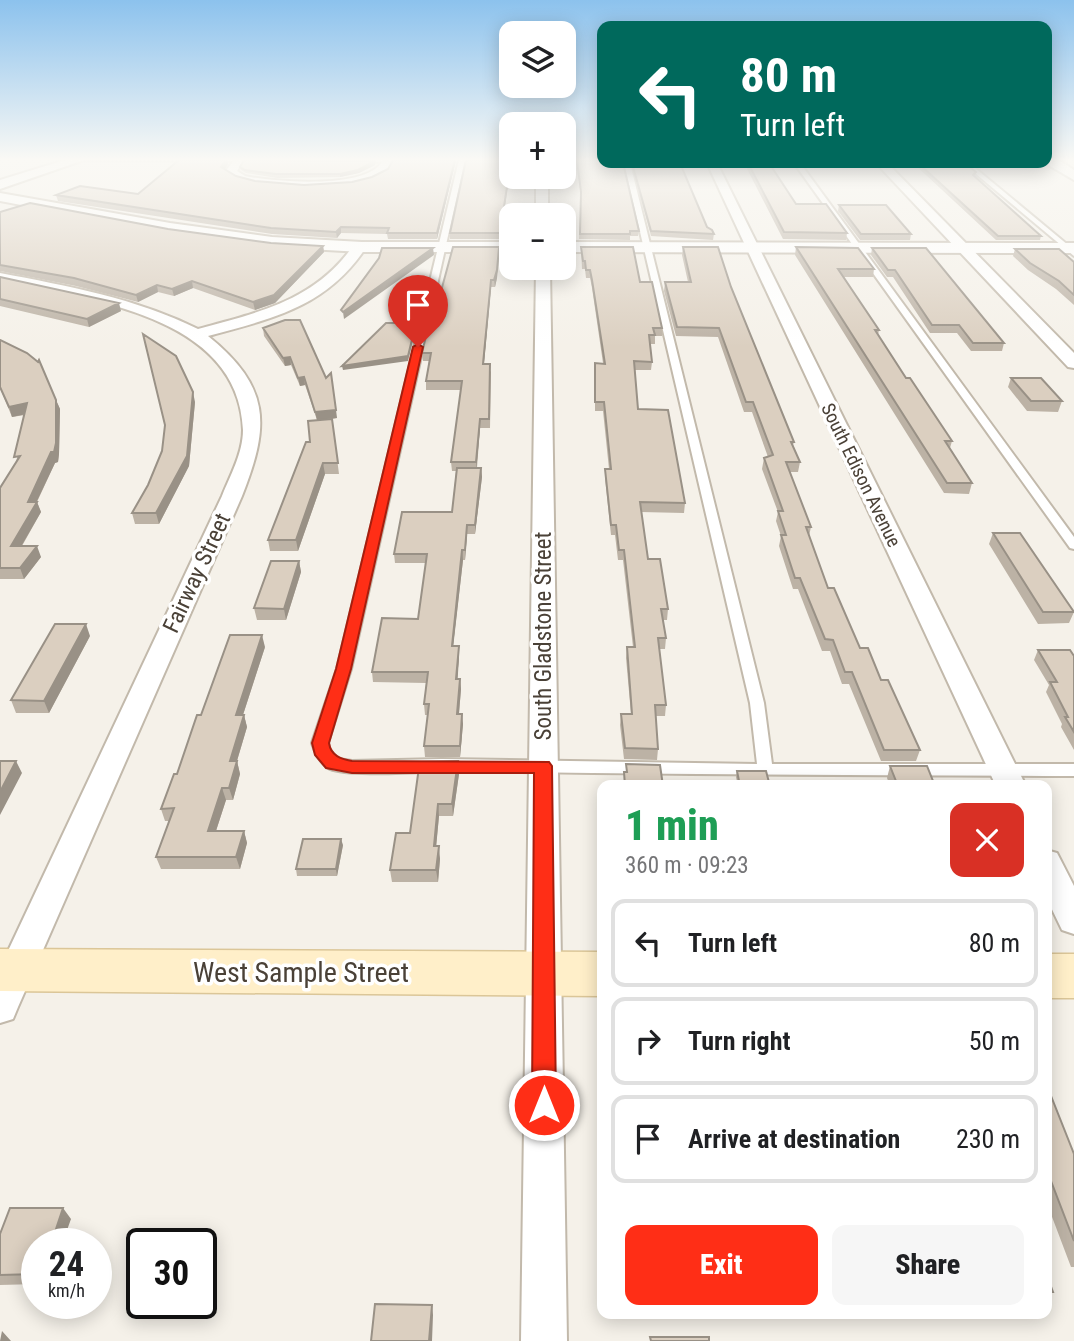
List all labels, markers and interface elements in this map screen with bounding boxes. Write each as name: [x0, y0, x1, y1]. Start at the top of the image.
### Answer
map controls: [499, 21, 576, 280]
button: layers: [499, 21, 576, 98]
text: 80 m: [740, 47, 837, 104]
icon: left: [625, 49, 716, 140]
text: Turn left: [740, 106, 845, 144]
button: +: [499, 112, 576, 189]
button: −: [499, 203, 576, 280]
pin: [388, 275, 448, 347]
icon: arrive: [399, 286, 437, 324]
street label: South Edison Avenue: [816, 399, 906, 551]
street label: Fairway Street: [158, 509, 236, 637]
street label: South Gladstone Street: [530, 532, 557, 740]
text: 1 min: [625, 801, 719, 850]
button: close: [950, 803, 1024, 877]
text: 360 m · 09:23: [625, 852, 749, 879]
icon: left: [629, 924, 667, 962]
text: Turn left: [688, 928, 777, 958]
text: 80 m: [969, 928, 1020, 958]
street label: West Sample Street: [193, 956, 409, 989]
icon: right: [629, 1022, 667, 1060]
text: Turn right: [688, 1026, 790, 1056]
text: 50 m: [969, 1026, 1020, 1056]
position arrow: [507, 1068, 581, 1142]
icon: arrive: [629, 1120, 667, 1158]
text: Arrive at destination: [688, 1124, 900, 1154]
text: 230 m: [956, 1124, 1020, 1154]
button: Exit: [625, 1225, 818, 1305]
button: Share: [832, 1225, 1024, 1305]
speed limit sign: 30: [126, 1228, 217, 1319]
text: 24: [49, 1244, 84, 1285]
text: km/h: [48, 1280, 85, 1301]

